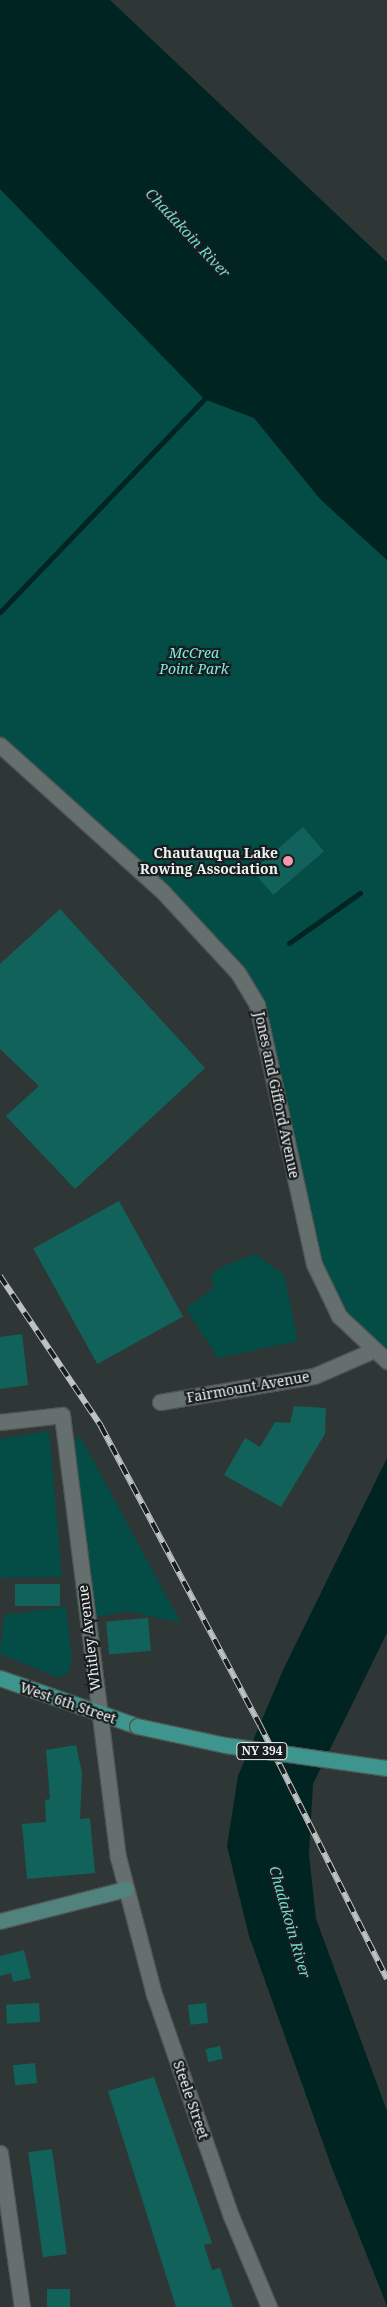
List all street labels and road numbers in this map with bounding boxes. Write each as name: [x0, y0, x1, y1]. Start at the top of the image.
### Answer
street label: Jones and Gifford Avenue: [251, 1010, 303, 1180]
street label: Fairmount Avenue: [185, 1368, 311, 1406]
street label: Whitley Avenue: [74, 1584, 104, 1692]
street label: West 6th Street: [18, 1679, 118, 1727]
road number: NY 394: [236, 1742, 288, 1760]
street label: Steele Street: [170, 2058, 212, 2142]

